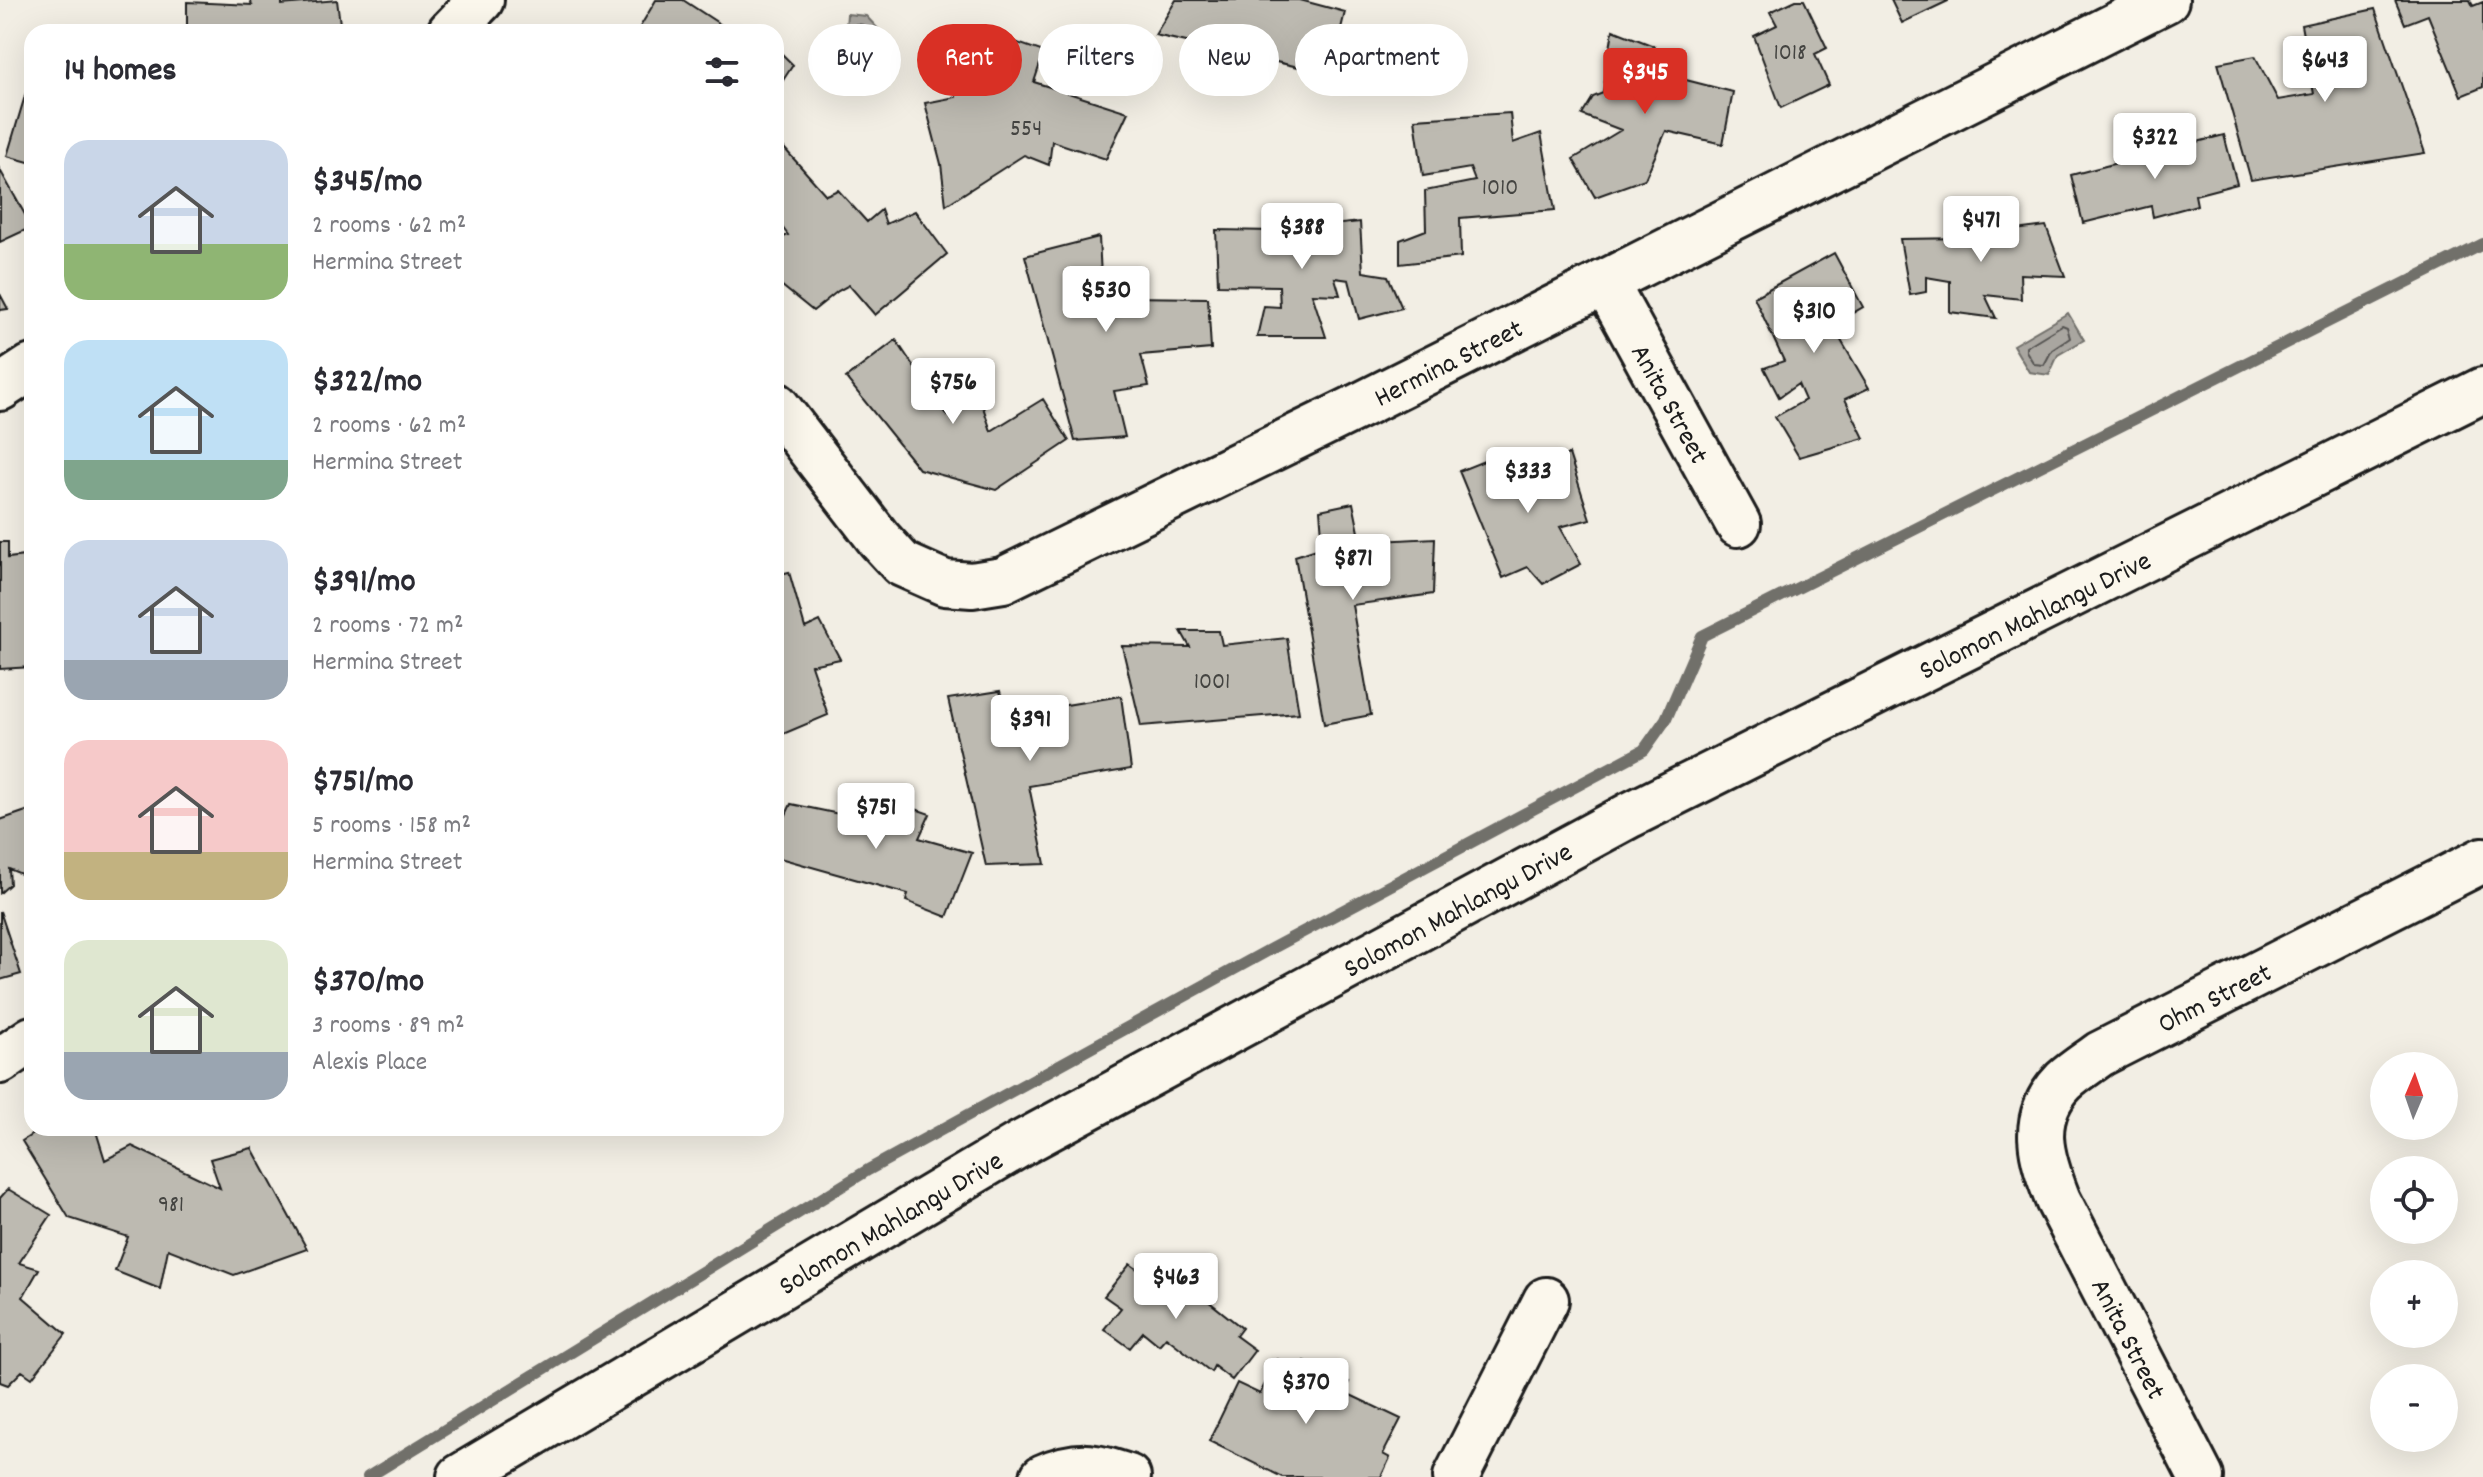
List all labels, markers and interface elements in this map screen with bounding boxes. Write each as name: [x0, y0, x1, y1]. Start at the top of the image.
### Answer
chip: Buy: [808, 24, 901, 96]
chip: Rent: [917, 24, 1022, 96]
chip: Filters: [1038, 24, 1163, 96]
chip: New: [1179, 24, 1279, 96]
chip: Apartment: [1295, 24, 1468, 96]
pin: $643: [2278, 36, 2372, 104]
house number: 1018: [1773, 37, 1807, 71]
text: $643: [2301, 43, 2349, 80]
text: 14 homes: [64, 48, 177, 97]
pin: $345: [1598, 48, 1692, 116]
icon: filters: [700, 50, 744, 94]
text: $345: [1621, 55, 1669, 92]
house number: 554: [1010, 113, 1042, 147]
pin: $322: [2108, 113, 2202, 181]
text: $322: [2131, 120, 2179, 157]
text: $345/mo: [312, 159, 422, 208]
icon: home: [128, 172, 224, 268]
house number: 1010: [1482, 172, 1518, 206]
pin: $471: [1934, 196, 2028, 264]
pin: $388: [1255, 203, 1349, 271]
text: $471: [1961, 203, 2001, 240]
text: 2 rooms · 62 m²: [312, 208, 466, 245]
text: $388: [1279, 210, 1325, 247]
text: Hermina Street: [312, 245, 462, 282]
pin: $530: [1059, 266, 1153, 334]
text: $530: [1081, 273, 1131, 310]
pin: $310: [1767, 287, 1861, 355]
text: $310: [1792, 294, 1836, 331]
street label: Hermina Street: [1369, 312, 1531, 420]
street label: Anita Street: [1618, 338, 1716, 473]
pin: $756: [906, 358, 1000, 426]
text: $322/mo: [312, 359, 422, 408]
text: $756: [929, 365, 977, 402]
icon: home: [128, 372, 224, 468]
text: 2 rooms · 62 m²: [312, 408, 466, 445]
text: Hermina Street: [312, 445, 462, 482]
pin: $333: [1481, 447, 1575, 515]
text: $333: [1504, 454, 1552, 491]
pin: $871: [1306, 534, 1400, 602]
text: $871: [1333, 541, 1373, 578]
street label: Solomon Mahlangu Drive: [1913, 543, 2159, 693]
text: $391/mo: [312, 559, 416, 608]
icon: home: [128, 572, 224, 668]
text: 2 rooms · 72 m²: [312, 608, 463, 645]
text: Hermina Street: [312, 645, 462, 682]
house number: 1001: [1194, 666, 1230, 700]
pin: $391: [983, 695, 1077, 763]
text: $391: [1009, 702, 1051, 739]
text: $751/mo: [312, 759, 414, 808]
icon: home: [128, 772, 224, 868]
pin: $751: [829, 783, 923, 851]
text: $751: [856, 790, 896, 827]
text: 5 rooms · 158 m²: [312, 808, 471, 845]
street label: Solomon Mahlangu Drive: [1338, 835, 1581, 991]
text: Hermina Street: [312, 845, 462, 882]
street label: Ohm Street: [2152, 955, 2280, 1046]
text: $370/mo: [312, 959, 424, 1008]
icon: home: [128, 972, 224, 1068]
text: 3 rooms · 89 m²: [312, 1008, 465, 1045]
text: Alexis Place: [312, 1045, 427, 1082]
north arrow: [2370, 1052, 2458, 1140]
map controls: [2370, 1052, 2458, 1452]
street label: Solomon Mahlangu Drive: [773, 1144, 1012, 1308]
button: locate: [2370, 1156, 2458, 1244]
house number: 981: [158, 1189, 184, 1223]
pin: $463: [1129, 1253, 1223, 1321]
text: $463: [1152, 1260, 1200, 1297]
button: +: [2370, 1260, 2458, 1348]
street label: Anita Street: [2078, 1273, 2173, 1408]
pin: $370: [1259, 1358, 1353, 1426]
button: −: [2370, 1364, 2458, 1452]
text: $370: [1282, 1365, 1330, 1402]

